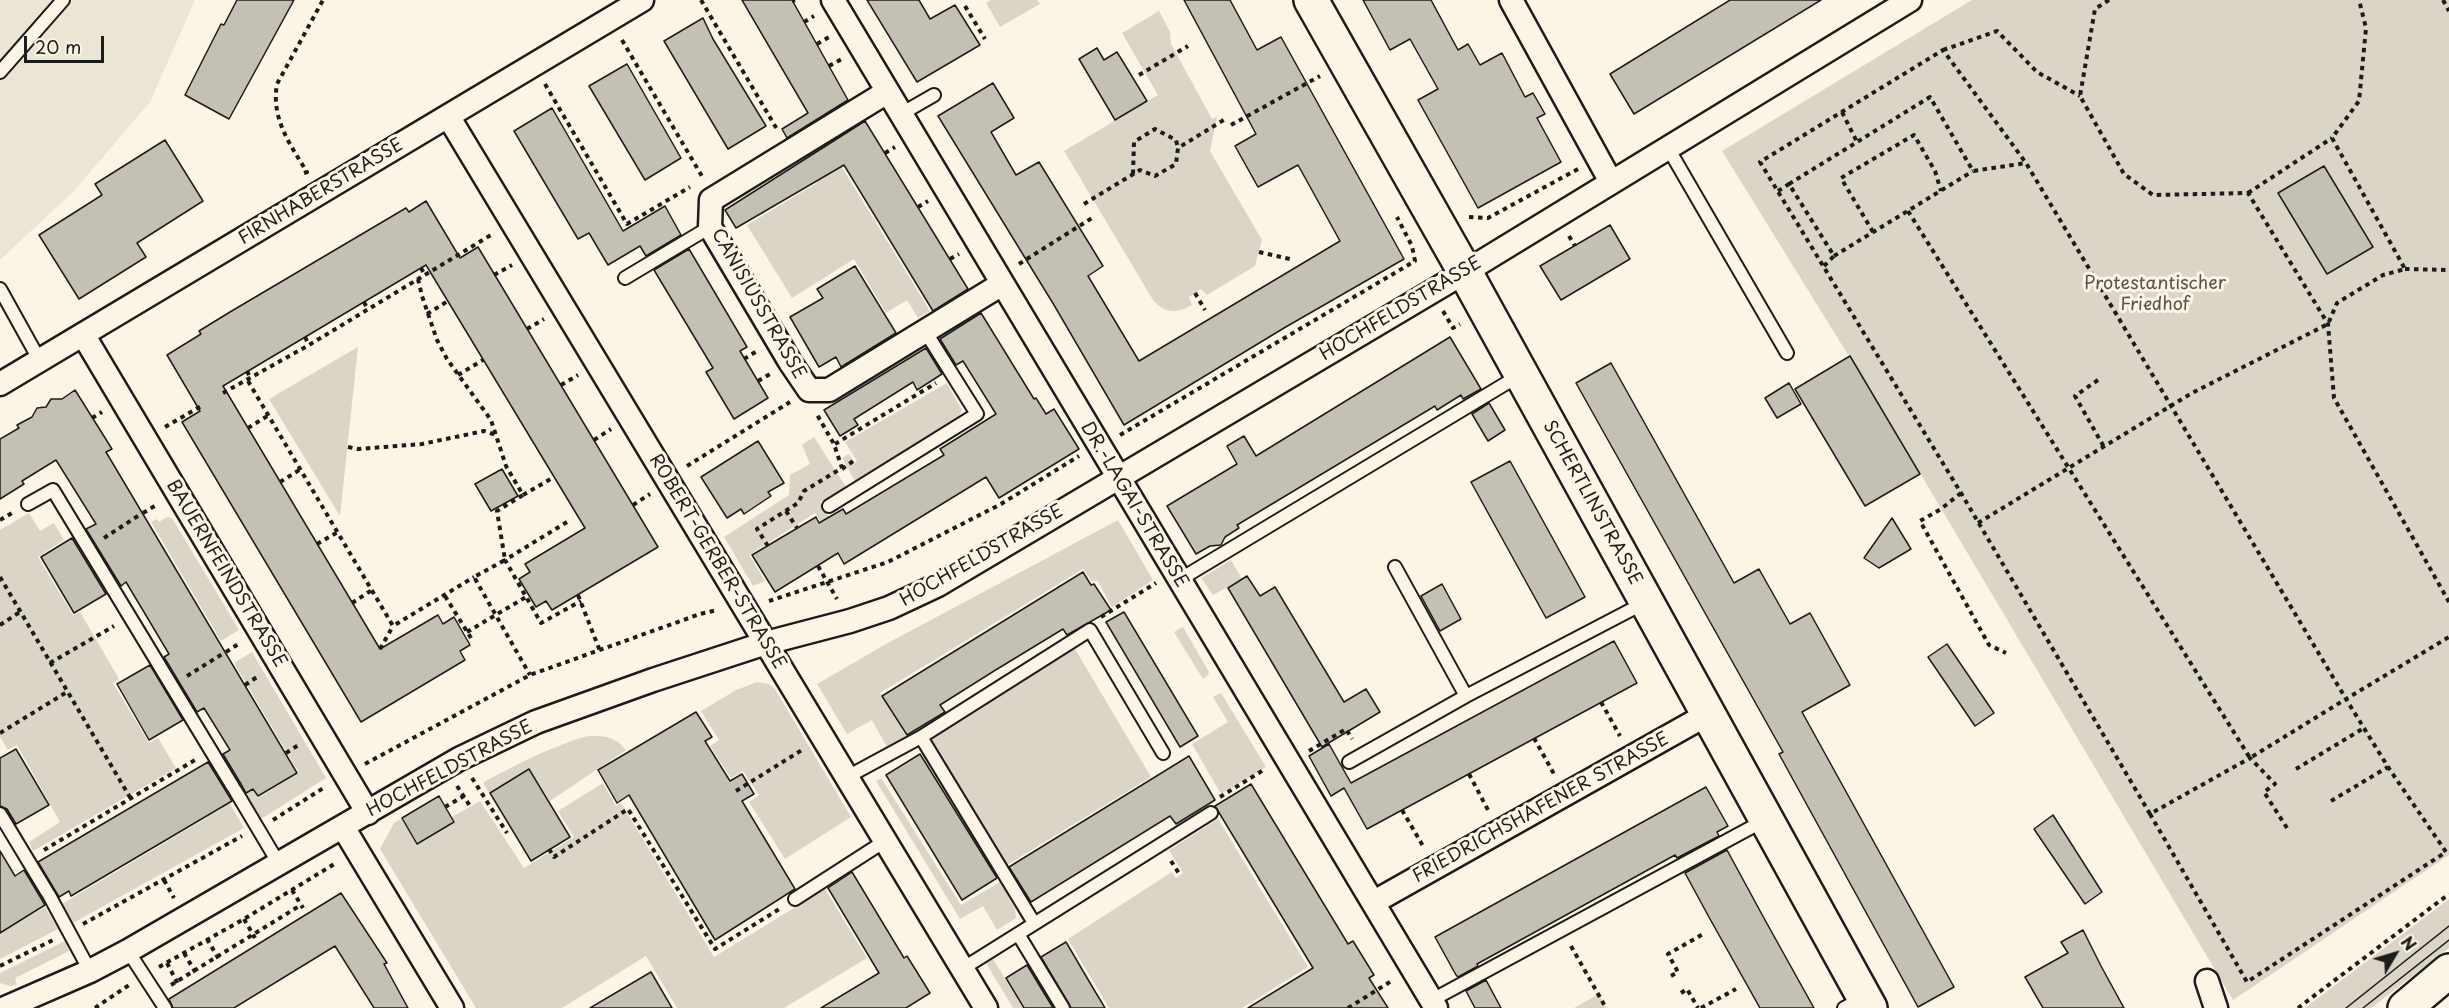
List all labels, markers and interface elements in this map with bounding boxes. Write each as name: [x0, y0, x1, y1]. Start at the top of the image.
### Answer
scale bar: [27, 24, 106, 62]
text: 20 m: [35, 33, 81, 60]
street label: FIRNHABERSTRASSE: [235, 134, 407, 250]
street label: CANISIUSSTRASSE: [706, 225, 810, 383]
street label: HOCHFELDSTRASSE: [1316, 252, 1486, 366]
park label: Protestantischer Friedhof: [2084, 273, 2226, 316]
street label: SCHERTLINSTRASSE: [1538, 417, 1646, 589]
street label: DR.-LAGAI-STRASSE: [1076, 418, 1192, 592]
street label: ROBERT-GERBER-STRASSE: [644, 451, 790, 673]
street label: BAUERNFEINDSTRASSE: [161, 476, 291, 672]
street label: HOCHFELDSTRASSE: [897, 500, 1067, 612]
street label: HOCHFELDSTRASSE: [363, 716, 537, 822]
street label: FRIEDRICHSHAFENER STRASSE: [1409, 728, 1673, 888]
north arrow: [2365, 924, 2425, 984]
text: N: [2396, 931, 2423, 955]

